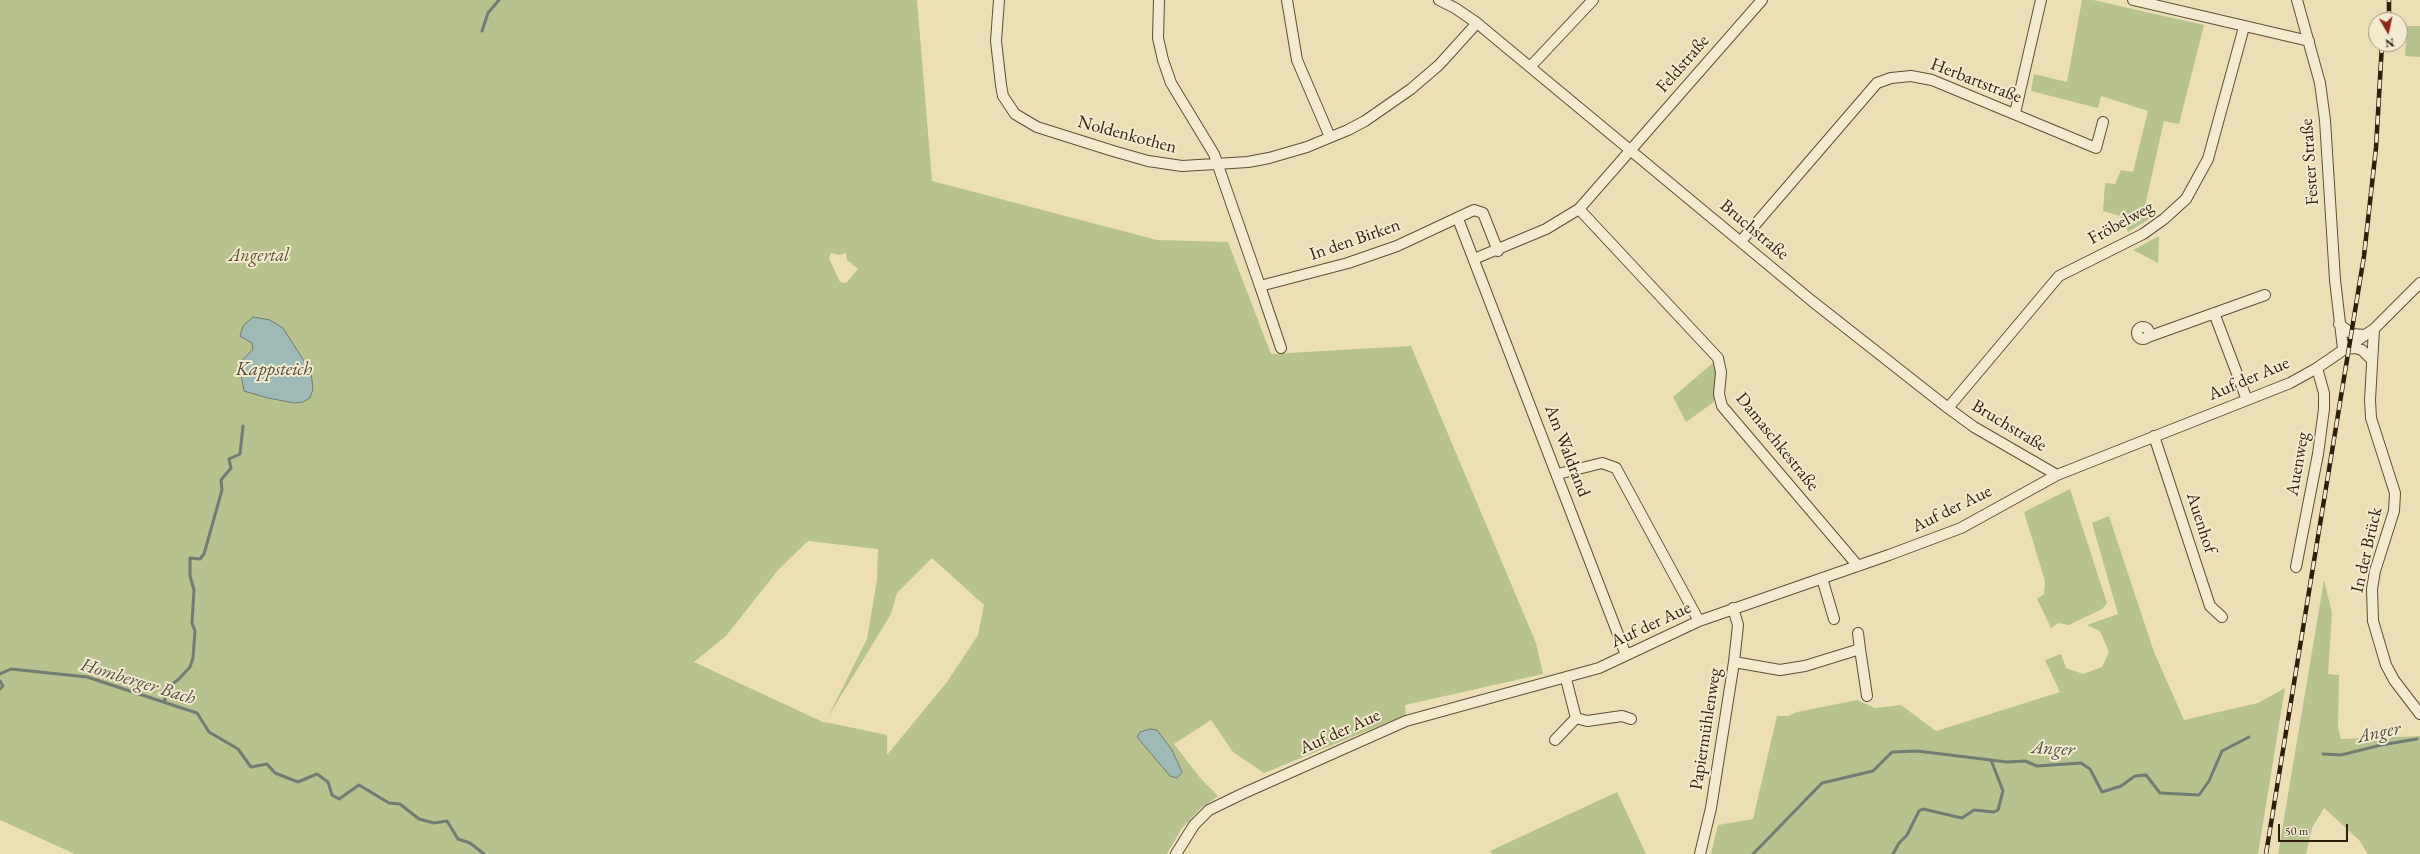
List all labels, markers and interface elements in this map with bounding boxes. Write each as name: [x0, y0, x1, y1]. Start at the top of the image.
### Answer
north arrow: [2368, 12, 2408, 52]
street label: Feldstraße: [1652, 31, 1714, 97]
text: N: [2384, 35, 2395, 50]
street label: Herbartstraße: [1927, 54, 2025, 108]
street label: Noldenkothen: [1075, 111, 1179, 159]
street label: Fester Straße: [2296, 118, 2324, 206]
street label: Bruchstraße: [1715, 195, 1793, 265]
street label: Fröbelweg: [2085, 196, 2157, 250]
street label: In den Birken: [1307, 214, 1403, 266]
park label: Angertal: [229, 245, 289, 267]
street label: Auf der Aue: [2205, 352, 2293, 406]
water label: Kappsteich: [236, 359, 312, 381]
street label: Damaschkestraße: [1731, 388, 1823, 496]
street label: Bruchstraße: [1968, 395, 2050, 457]
street label: Am Waldrand: [1540, 402, 1594, 500]
street label: Auenweg: [2282, 430, 2314, 498]
street label: Auf der Aue: [1909, 480, 1995, 538]
street label: Auenhof: [2181, 490, 2221, 556]
street label: In der Brück: [2347, 505, 2387, 595]
street label: Auf der Aue: [1607, 597, 1695, 653]
water label: Homberger Bach: [78, 654, 198, 710]
street label: Papiermühlenweg: [1686, 667, 1726, 791]
street label: Auf der Aue: [1296, 705, 1384, 759]
water label: Anger: [2355, 717, 2403, 749]
water label: Anger: [2031, 736, 2075, 762]
scale bar: [2280, 816, 2350, 842]
text: 50 m: [2285, 823, 2308, 839]

